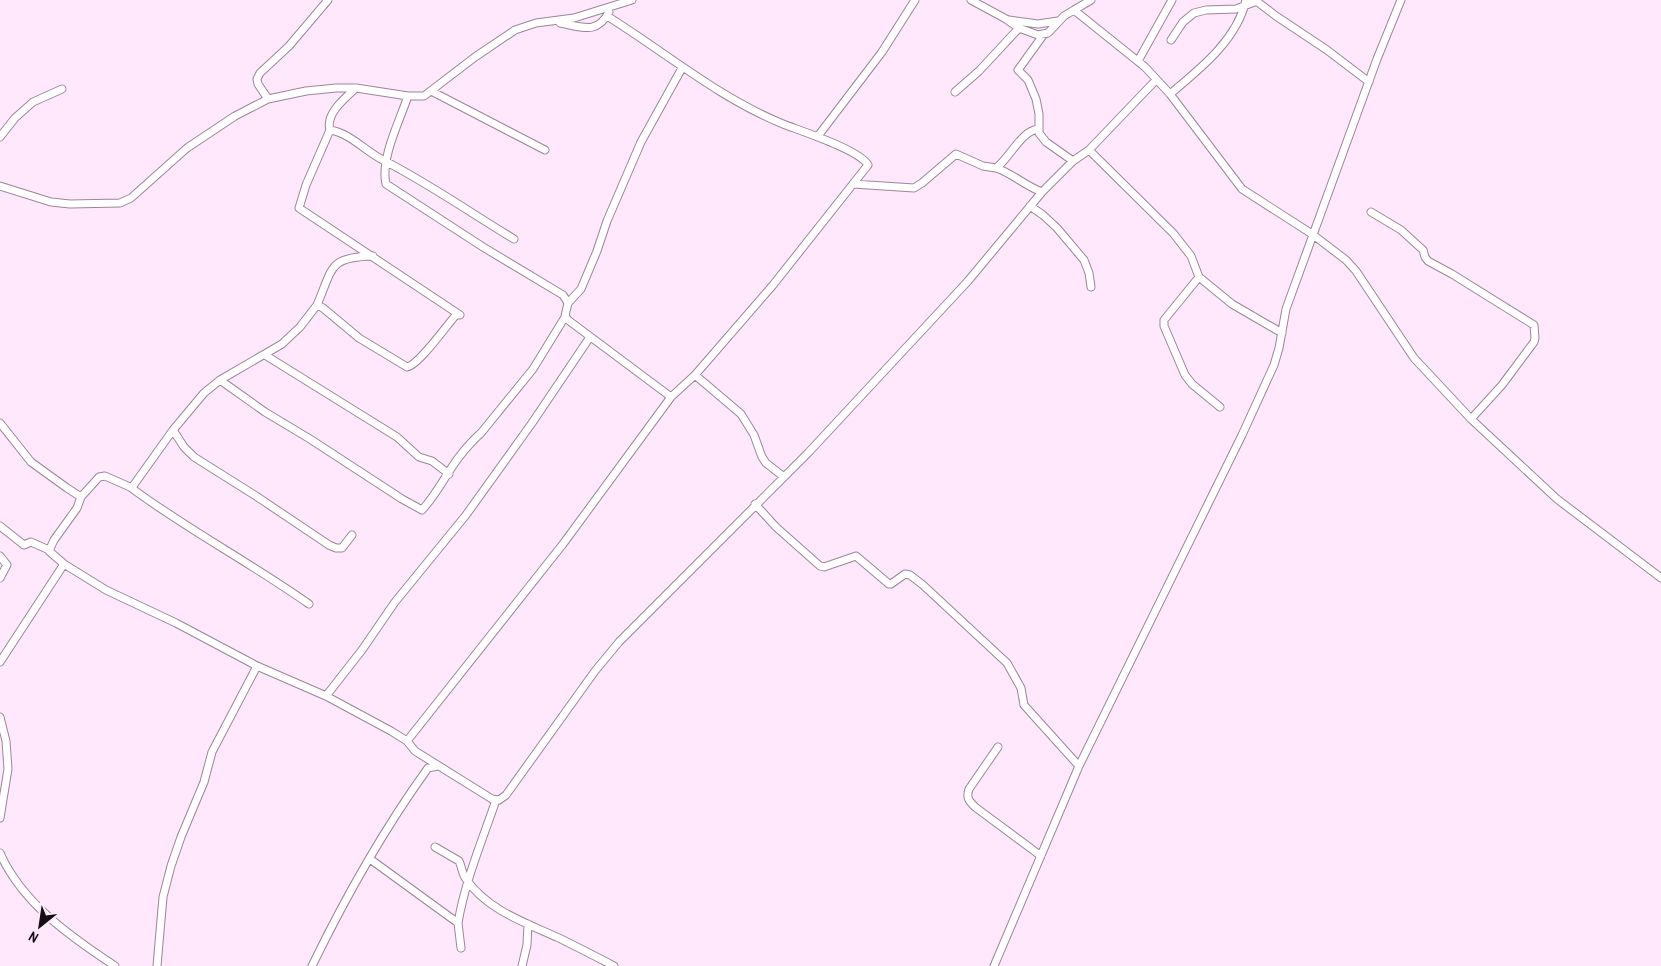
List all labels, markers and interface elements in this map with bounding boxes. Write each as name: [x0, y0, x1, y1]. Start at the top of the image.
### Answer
north arrow: [15, 901, 65, 951]
text: N: [25, 927, 42, 947]

